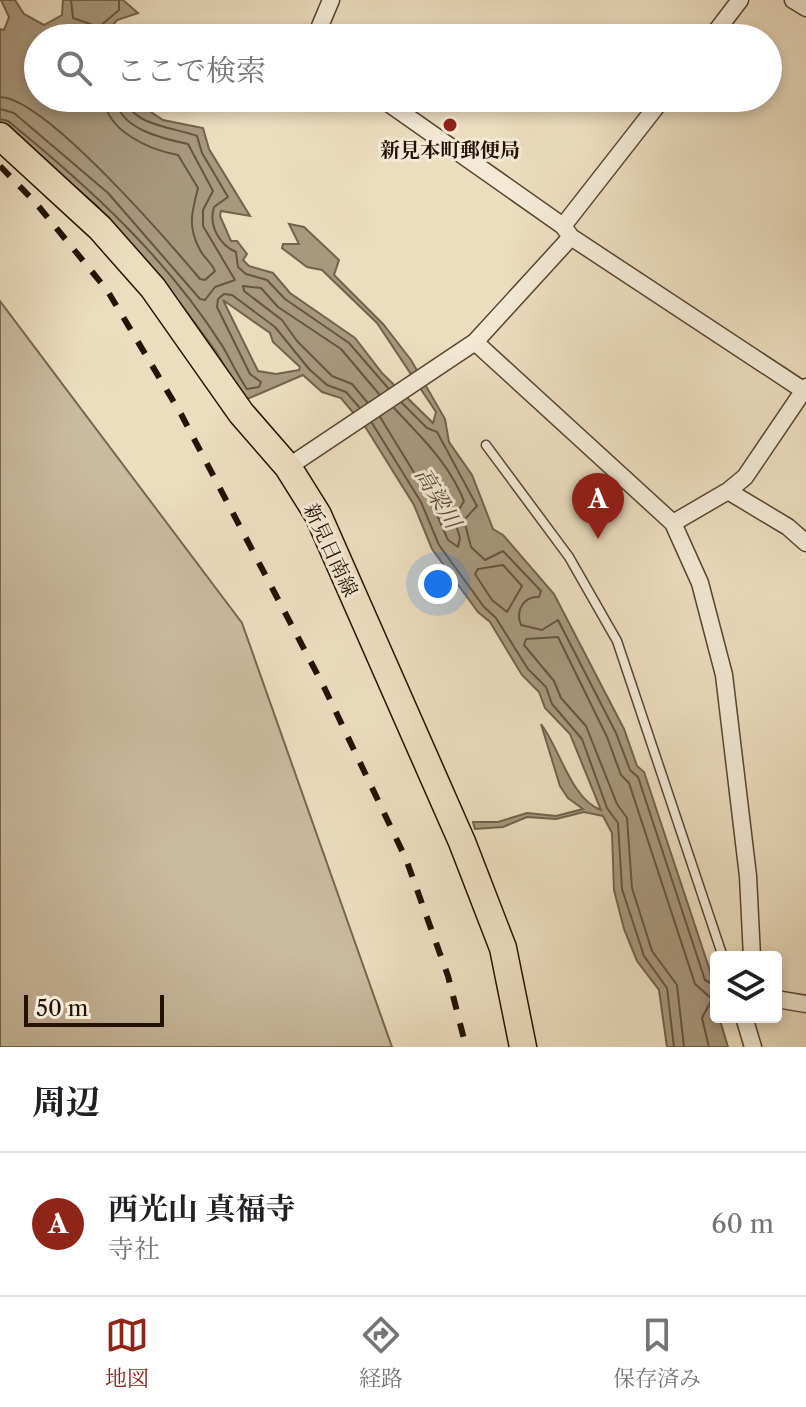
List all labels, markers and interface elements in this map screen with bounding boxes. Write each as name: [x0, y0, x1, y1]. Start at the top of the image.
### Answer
search box: [24, 24, 782, 112]
icon: search: [52, 46, 96, 90]
text: ここで検索: [116, 52, 266, 89]
marker: 新見本町郵便局: [441, 116, 459, 134]
place label: 新見本町郵便局: [380, 138, 520, 162]
water label: 高梁川: [409, 463, 468, 535]
pin: A: [572, 473, 624, 539]
street label: 新見日南線: [299, 500, 363, 600]
your location: [418, 564, 458, 604]
map controls: [710, 951, 782, 1023]
button: layers: [710, 951, 782, 1023]
scale bar: [24, 991, 164, 1027]
text: 50 m: [36, 995, 88, 1022]
text: 周辺: [32, 1081, 100, 1123]
text: 西光山 真福寺: [108, 1190, 296, 1227]
text: A: [48, 1208, 68, 1240]
text: 60 m: [711, 1208, 774, 1240]
text: 寺社: [108, 1233, 160, 1265]
tab: 地図: [105, 1313, 149, 1392]
tab: 経路: [359, 1313, 403, 1392]
tab: 保存済み: [613, 1313, 701, 1392]

